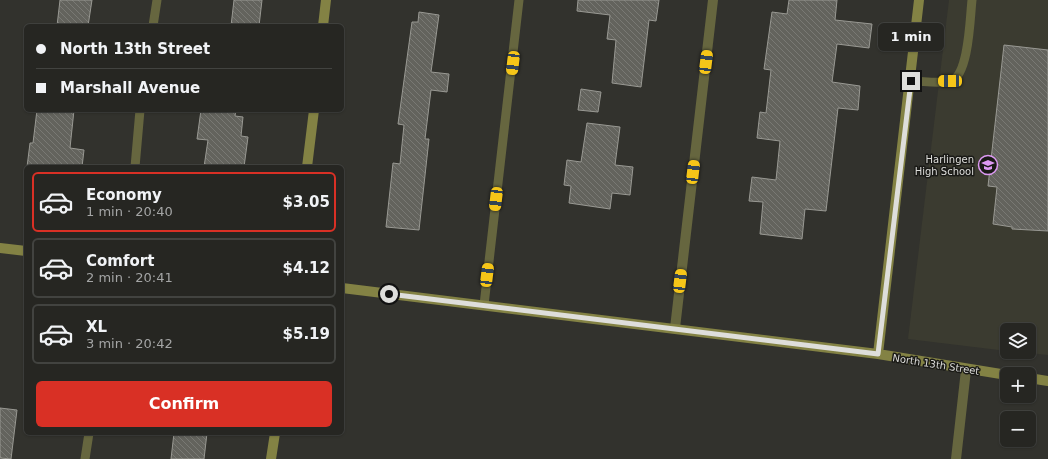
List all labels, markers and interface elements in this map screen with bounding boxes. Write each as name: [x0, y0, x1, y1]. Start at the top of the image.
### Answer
callout: 1 min: [878, 23, 944, 51]
text: 1 min: [891, 29, 931, 44]
text: North 13th Street: [60, 40, 210, 58]
car: [699, 49, 713, 75]
car: [506, 50, 520, 76]
route end: [902, 72, 920, 90]
car: [938, 75, 962, 87]
text: Marshall Avenue: [60, 79, 200, 97]
place label: Harlingen High School: [915, 154, 974, 177]
school or university icon: Harlingen High School: [977, 154, 999, 176]
car: [686, 159, 700, 185]
icon: car: [38, 184, 74, 220]
text: Economy: [86, 186, 162, 204]
car: [489, 186, 503, 212]
text: $3.05: [283, 193, 330, 211]
text: 1 min · 20:40: [86, 204, 173, 219]
icon: car: [38, 250, 74, 286]
text: Comfort: [86, 252, 154, 270]
text: $4.12: [283, 259, 330, 277]
car: [480, 262, 494, 288]
car: [673, 268, 687, 294]
text: 2 min · 20:41: [86, 270, 173, 285]
route start: [380, 285, 398, 303]
icon: car: [38, 316, 74, 352]
text: XL: [86, 318, 107, 336]
map controls: [1000, 323, 1036, 447]
button: layers: [1000, 323, 1036, 359]
text: $5.19: [283, 325, 330, 343]
text: 3 min · 20:42: [86, 336, 173, 351]
street label: North 13th Street: [892, 352, 980, 377]
button: +: [1000, 367, 1036, 403]
button: Confirm: [36, 381, 332, 427]
button: −: [1000, 411, 1036, 447]

